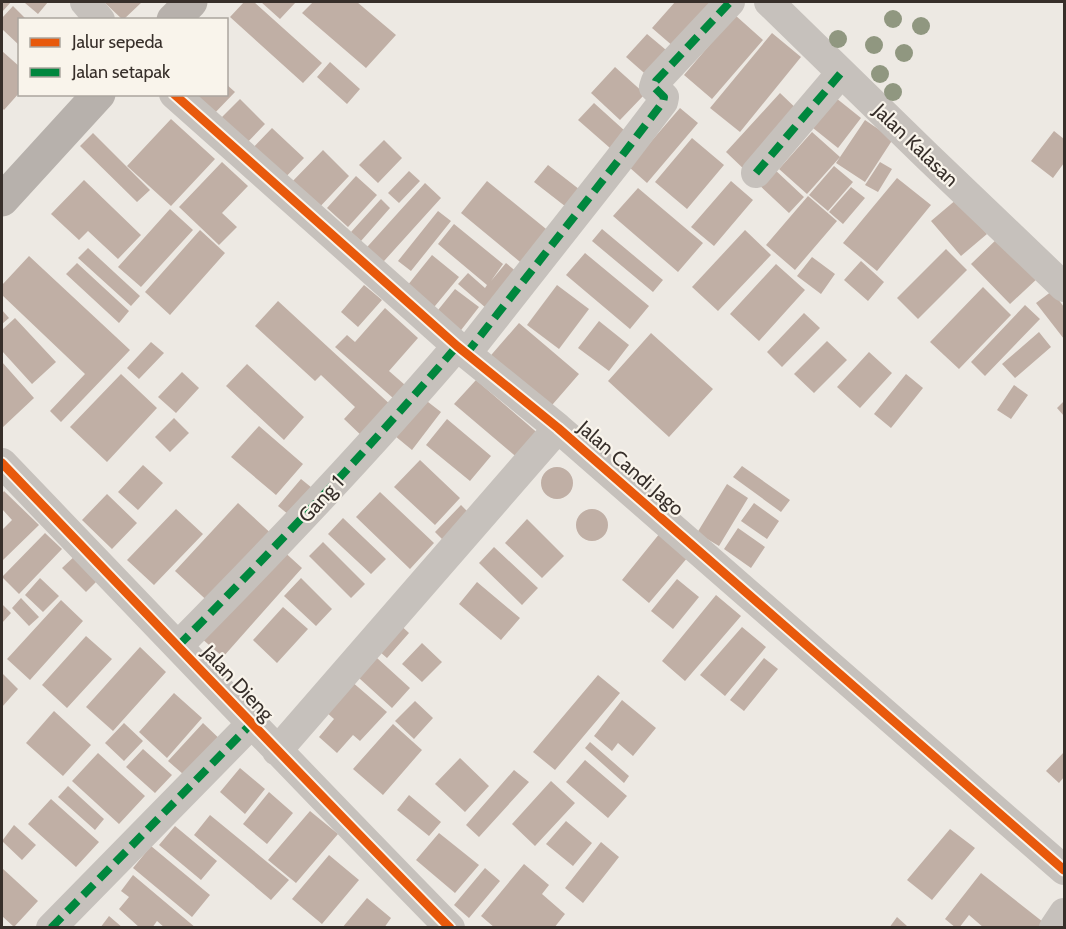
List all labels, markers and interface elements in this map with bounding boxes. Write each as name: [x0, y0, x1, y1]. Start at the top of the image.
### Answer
legend: [18, 18, 228, 96]
text: Jalur sepeda: [71, 31, 163, 53]
text: Jalan setapak: [71, 61, 171, 83]
street label: Jalan Kalasan: [868, 98, 963, 191]
street label: Jalan Candi Jago: [572, 415, 689, 521]
street label: Gang 1: [293, 471, 349, 527]
street label: Jalan Dieng: [196, 640, 280, 727]

